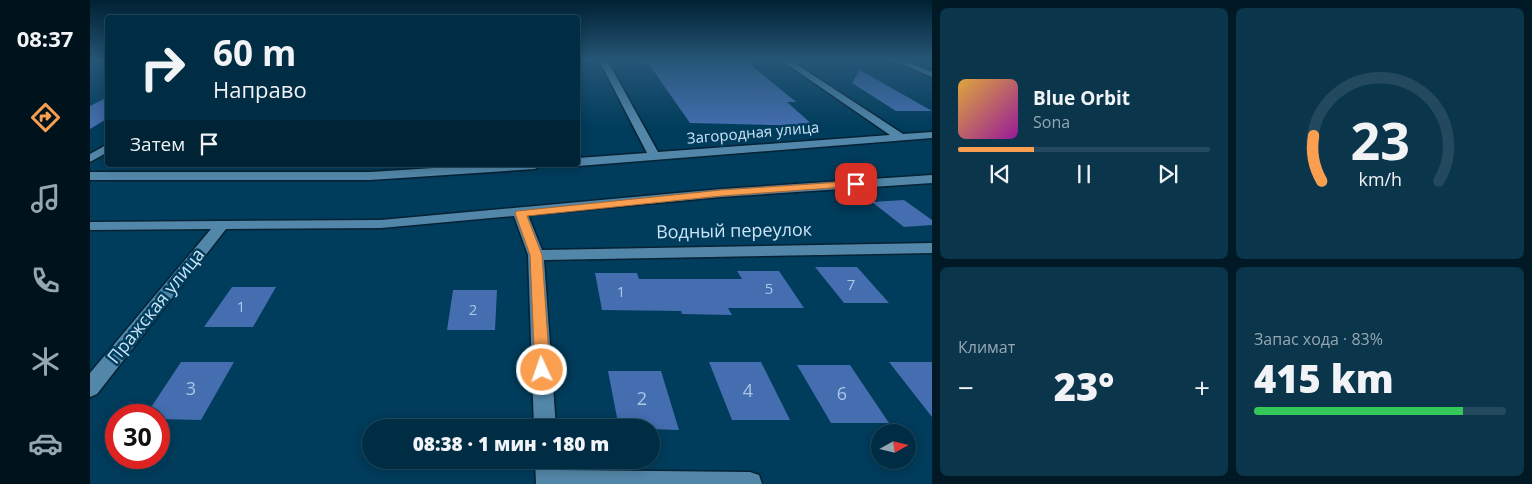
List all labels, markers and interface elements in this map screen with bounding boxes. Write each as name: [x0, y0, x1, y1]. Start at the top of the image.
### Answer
text: 08:37: [17, 23, 73, 53]
text: 60 m: [213, 29, 296, 76]
icon: right: [130, 35, 195, 100]
text: Направо: [213, 74, 307, 104]
text: Blue Orbit: [1033, 85, 1130, 111]
icon: directions: [28, 100, 63, 135]
text: 23: [1350, 104, 1410, 175]
text: Sona: [1033, 111, 1070, 133]
street label: Загородная улица: [686, 116, 820, 148]
icon: arrive: [195, 130, 223, 158]
text: Затем: [130, 131, 185, 157]
icon: previous: [986, 160, 1014, 188]
icon: pause: [1070, 160, 1098, 188]
icon: next: [1154, 160, 1182, 188]
pin: [835, 163, 877, 205]
text: km/h: [1358, 167, 1402, 191]
icon: arrive: [842, 170, 870, 198]
icon: music: [28, 181, 63, 216]
street label: Водный переулок: [656, 217, 813, 243]
street label: Пражская улица: [101, 243, 209, 368]
icon: phone: [28, 263, 63, 298]
house number: 7: [847, 274, 855, 294]
house number: 5: [765, 278, 773, 298]
house number: 1: [617, 281, 625, 301]
house number: 1: [237, 296, 245, 316]
house number: 2: [469, 299, 477, 319]
text: Запас хода · 83%: [1254, 328, 1383, 350]
text: Климат: [958, 336, 1015, 358]
position arrow: [515, 343, 567, 395]
icon: climate: [28, 344, 63, 379]
text: 415 km: [1254, 352, 1394, 404]
text: 23°: [1054, 360, 1114, 412]
text: −: [958, 368, 974, 406]
text: +: [1194, 368, 1210, 406]
house number: 3: [186, 376, 196, 400]
house number: 4: [743, 378, 753, 402]
house number: 6: [837, 381, 847, 405]
house number: 2: [637, 386, 647, 410]
speed limit sign: 30: [105, 404, 170, 469]
north arrow: [871, 424, 916, 469]
map controls: [871, 424, 916, 469]
icon: car: [28, 426, 63, 461]
text: 08:38 · 1 мин · 180 m: [413, 431, 609, 457]

